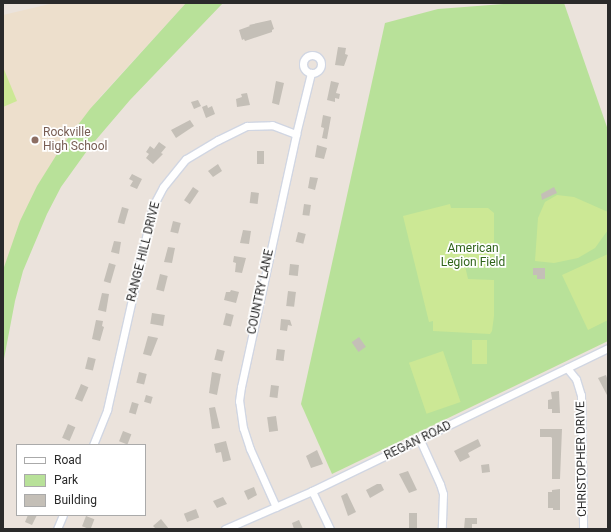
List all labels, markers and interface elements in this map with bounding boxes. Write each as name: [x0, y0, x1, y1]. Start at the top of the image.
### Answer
place label: Rockville High School: [43, 126, 107, 154]
marker: Rockville High School: [30, 135, 40, 145]
street label: RANGE HILL DRIVE: [125, 201, 163, 303]
park label: American Legion Field: [441, 242, 505, 270]
street label: COUNTRY LANE: [245, 248, 277, 336]
street label: CHRISTOPHER DRIVE: [574, 401, 590, 517]
street label: REGAN ROAD: [382, 419, 454, 463]
legend: [16, 444, 146, 516]
text: Road: [54, 453, 82, 467]
text: Park: [54, 473, 78, 487]
text: Building: [54, 493, 97, 507]

